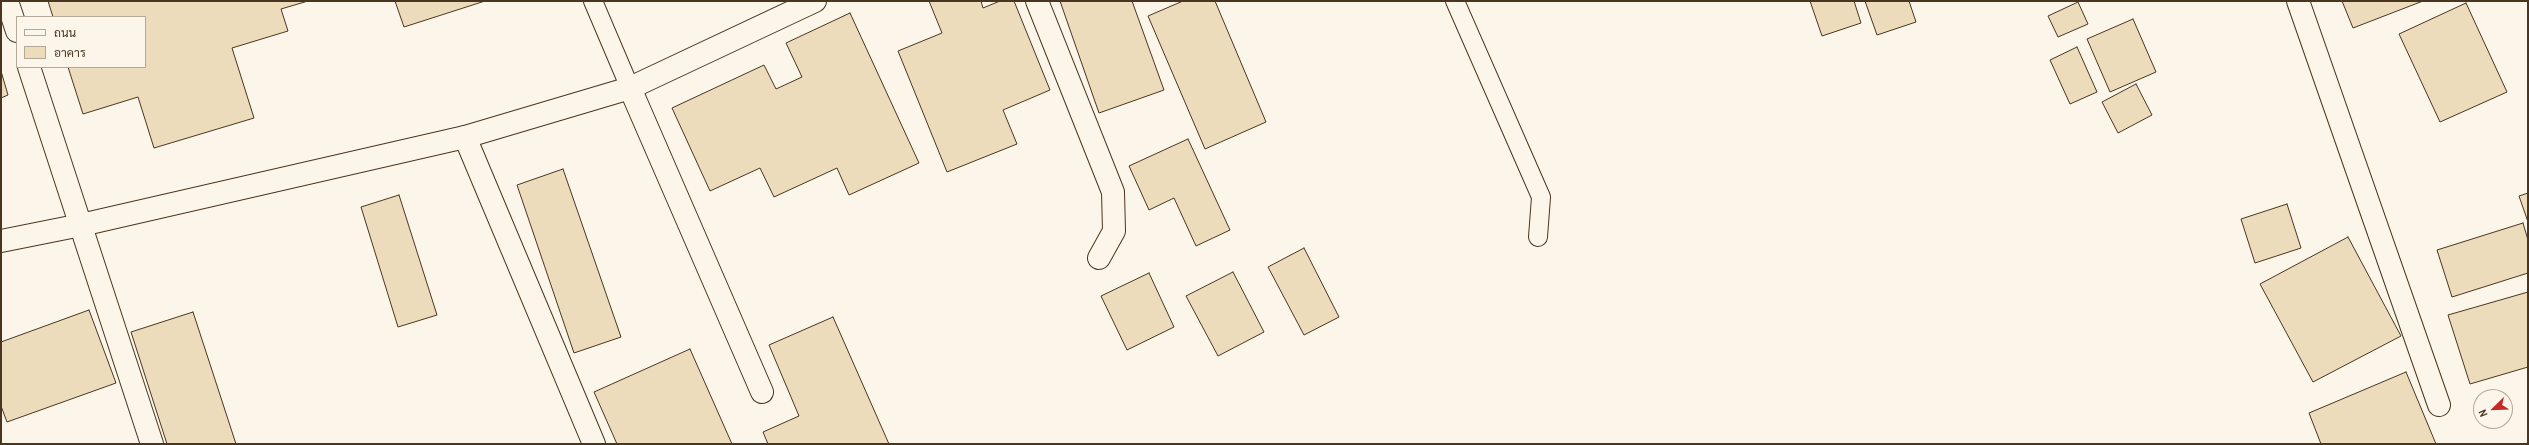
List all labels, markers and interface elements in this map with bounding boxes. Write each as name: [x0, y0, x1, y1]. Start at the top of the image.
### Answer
legend: [16, 16, 146, 68]
text: ถนน: [54, 25, 76, 41]
text: อาคาร: [54, 45, 86, 61]
north arrow: [2473, 389, 2513, 429]
text: N: [2475, 408, 2491, 419]

